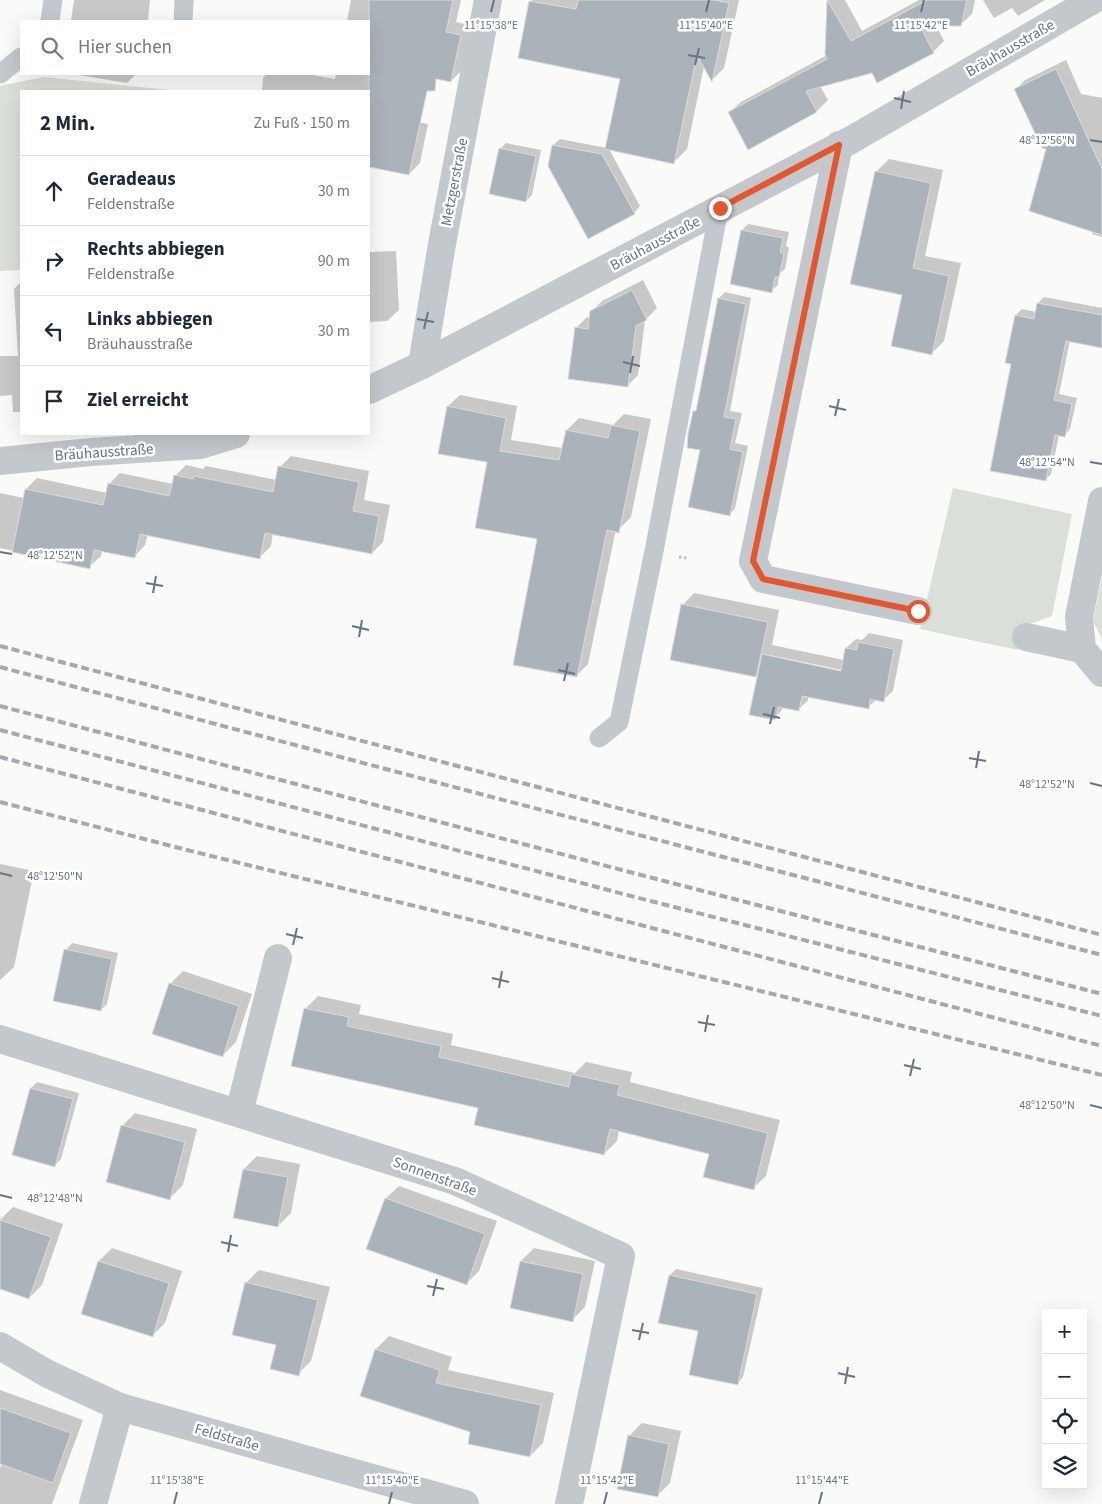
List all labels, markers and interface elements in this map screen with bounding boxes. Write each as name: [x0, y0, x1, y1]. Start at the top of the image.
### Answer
street label: Bräuhausstraße: [962, 15, 1058, 82]
text: 11°15'38"E: [464, 17, 518, 34]
text: 11°15'40"E: [679, 17, 733, 34]
text: 11°15'42"E: [894, 17, 948, 34]
search box: [20, 20, 370, 75]
icon: search: [38, 34, 66, 62]
text: Hier suchen: [78, 34, 172, 61]
text: 2 Min.: [40, 108, 95, 138]
text: Zu Fuß · 150 m: [254, 112, 350, 134]
text: 48°12'56"N: [1019, 132, 1075, 149]
street label: Metzgerstraße: [436, 136, 473, 228]
text: Geradeaus: [87, 166, 176, 193]
icon: ahead: [40, 177, 68, 205]
text: 30 m: [318, 180, 350, 202]
text: Feldenstraße: [87, 193, 174, 215]
route end: [709, 197, 732, 220]
street label: Bräuhausstraße: [607, 211, 704, 276]
text: Rechts abbiegen: [87, 236, 225, 263]
icon: right: [40, 247, 68, 275]
text: 90 m: [318, 250, 350, 272]
text: Feldenstraße: [87, 263, 174, 285]
text: Links abbiegen: [87, 306, 213, 333]
icon: left: [40, 317, 68, 345]
text: 30 m: [318, 320, 350, 342]
text: Bräuhausstraße: [87, 333, 193, 355]
icon: arrive: [40, 387, 68, 415]
text: Ziel erreicht: [87, 387, 188, 414]
street label: Bräuhausstraße: [54, 439, 154, 466]
text: 48°12'54"N: [1019, 454, 1075, 471]
text: 48°12'52"N: [27, 547, 83, 564]
route start: [907, 600, 930, 623]
text: 48°12'52"N: [1019, 776, 1075, 793]
text: 48°12'50"N: [27, 868, 83, 885]
text: 48°12'50"N: [1019, 1097, 1075, 1114]
street label: Sonnenstraße: [390, 1152, 480, 1201]
text: 48°12'48"N: [27, 1190, 83, 1207]
map controls: [1042, 1309, 1087, 1489]
button: +: [1042, 1309, 1087, 1354]
button: −: [1042, 1354, 1087, 1399]
button: locate: [1042, 1399, 1087, 1444]
street label: Feldstraße: [192, 1418, 262, 1457]
button: layers: [1042, 1444, 1087, 1489]
text: 11°15'38"E: [150, 1472, 204, 1489]
text: 11°15'40"E: [365, 1472, 419, 1489]
text: 11°15'42"E: [580, 1472, 634, 1489]
text: 11°15'44"E: [795, 1472, 849, 1489]

